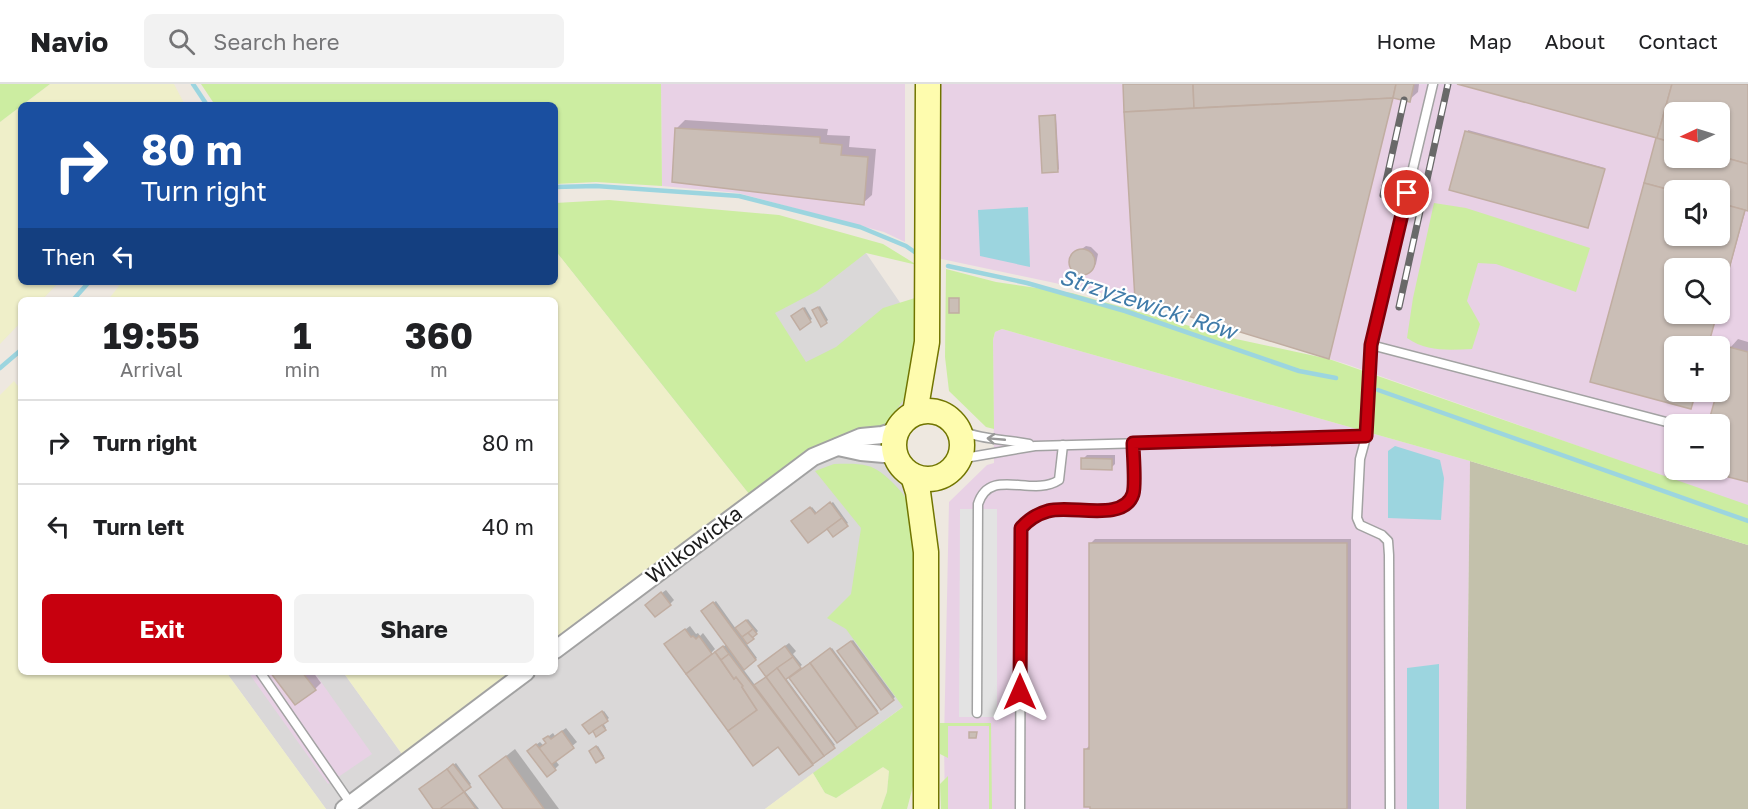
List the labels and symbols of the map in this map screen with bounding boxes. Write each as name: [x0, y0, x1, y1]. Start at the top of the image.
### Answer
north arrow: [1664, 102, 1730, 168]
pin: [1381, 167, 1432, 218]
water label: Strzyżewicki Rów: [1057, 262, 1243, 346]
one-way arrow: [987, 433, 1006, 444]
street label: Wilkowicka: [640, 500, 747, 589]
position arrow: [988, 660, 1052, 724]

